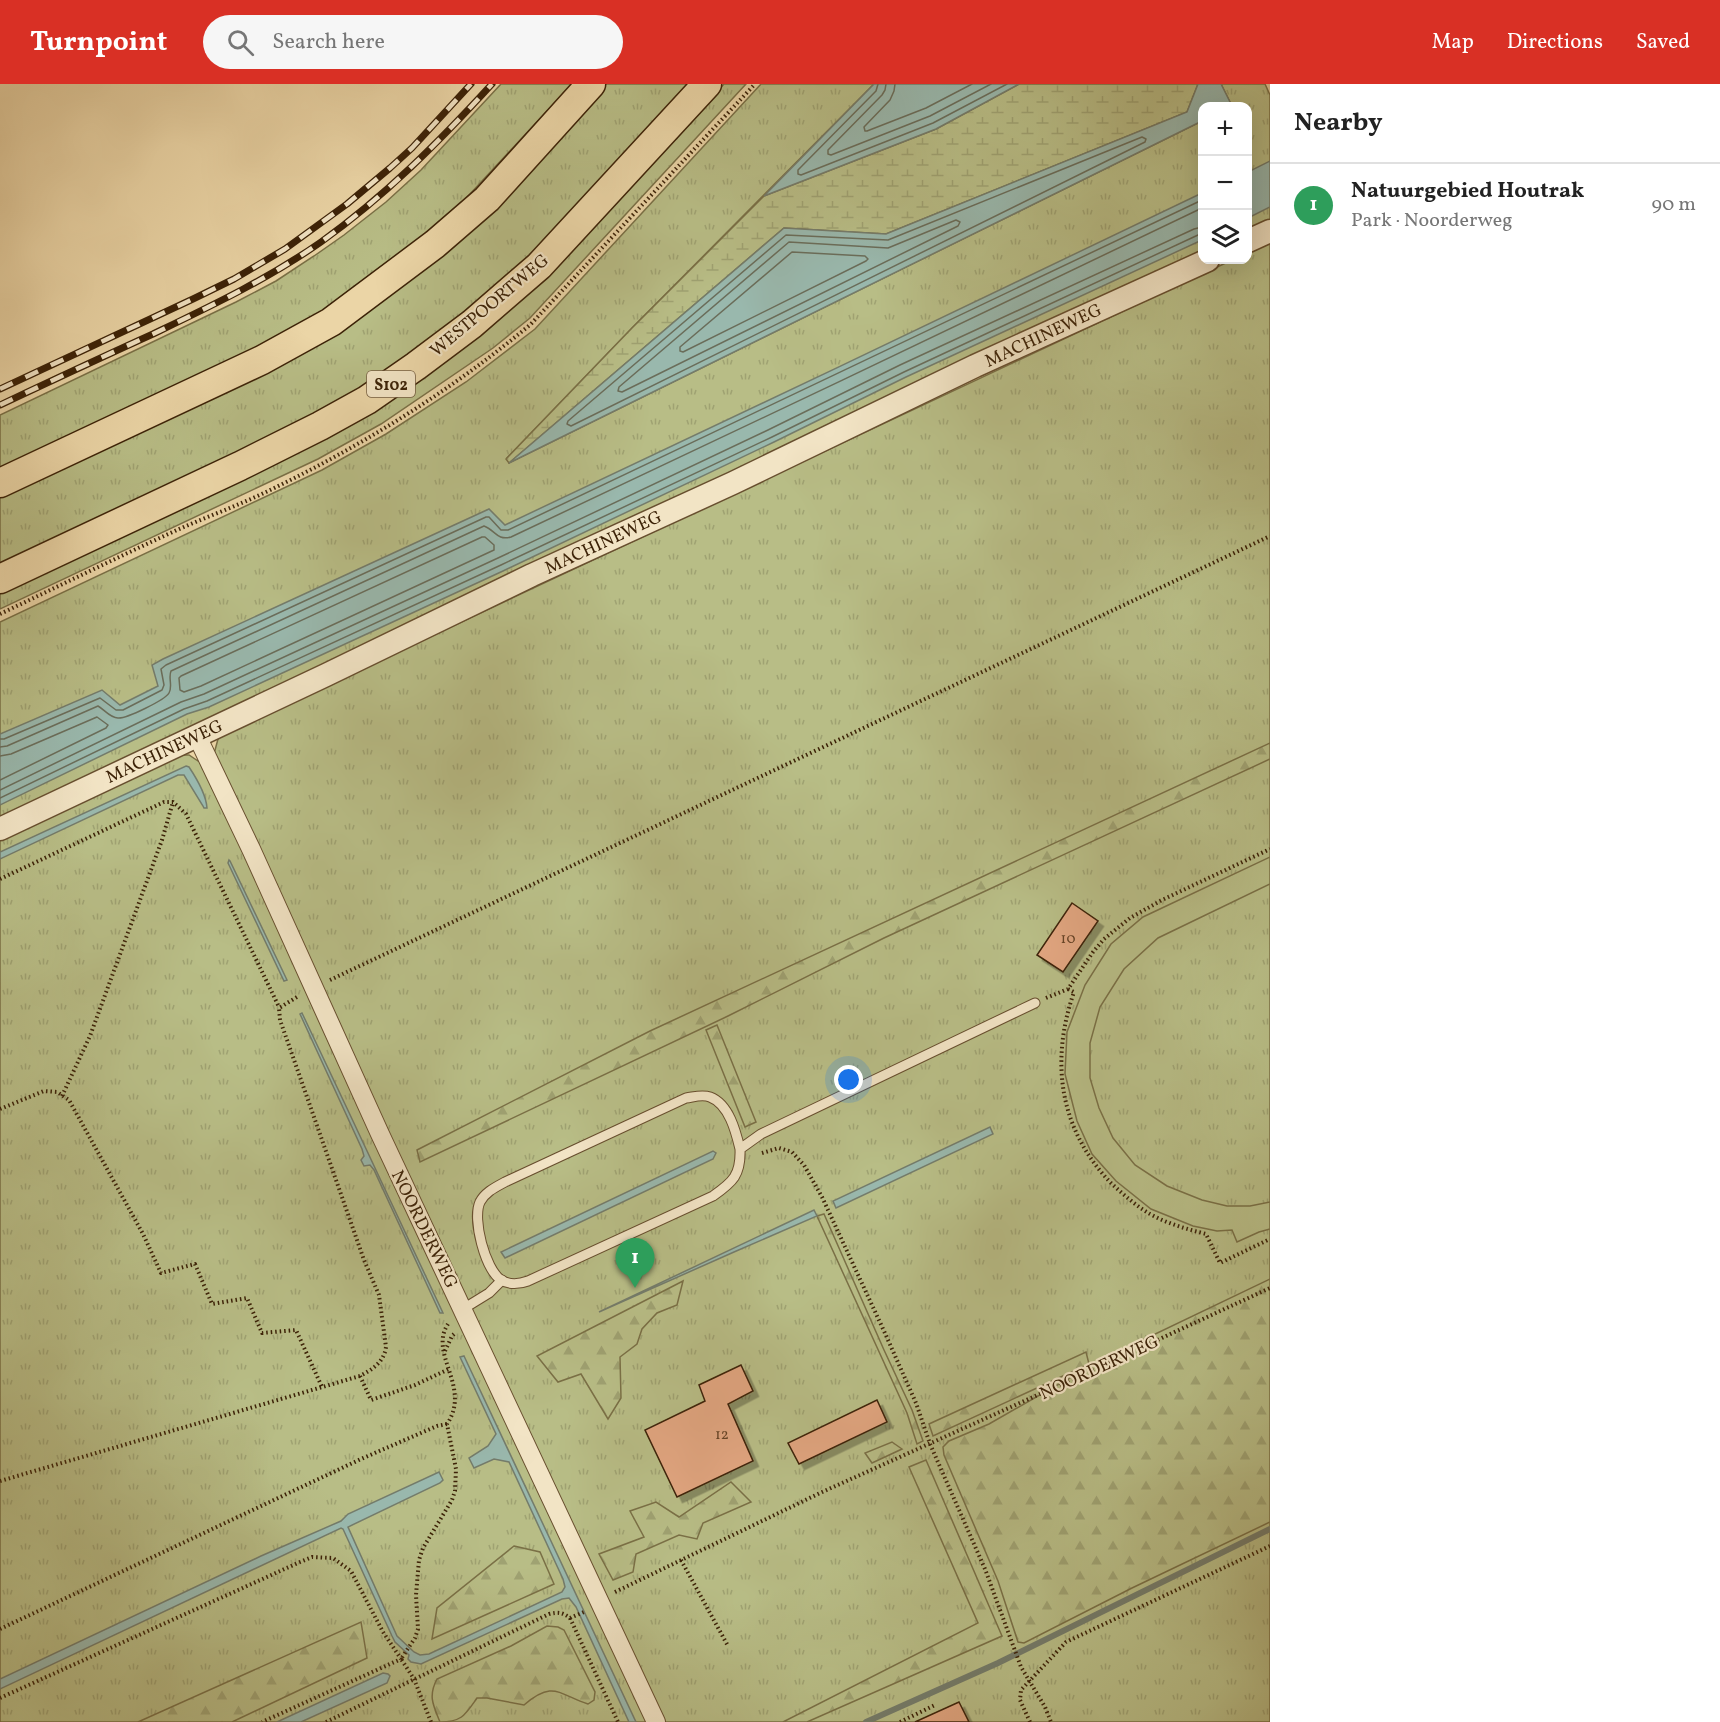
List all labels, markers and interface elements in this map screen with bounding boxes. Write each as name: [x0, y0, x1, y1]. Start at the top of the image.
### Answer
search box: [203, 15, 623, 69]
text: Turnpoint: [30, 23, 167, 62]
icon: search: [224, 26, 257, 59]
text: Search here: [272, 27, 385, 58]
text: Map: [1432, 28, 1474, 57]
text: Directions: [1507, 28, 1603, 57]
text: Saved: [1636, 28, 1690, 57]
map controls: [1198, 102, 1252, 264]
button: +: [1198, 102, 1252, 156]
text: Nearby: [1294, 105, 1383, 141]
button: −: [1198, 156, 1252, 210]
text: Natuurgebied Houtrak: [1351, 176, 1584, 207]
text: 1: [1309, 191, 1318, 219]
text: 90 m: [1652, 191, 1696, 219]
text: Park · Noorderweg: [1351, 207, 1512, 235]
button: layers: [1198, 210, 1252, 264]
street label: WESTPOORTWEG: [425, 249, 555, 363]
street label: MACHINEWEG: [981, 298, 1106, 374]
road number: S102: [367, 371, 415, 397]
street label: MACHINEWEG: [541, 505, 666, 581]
street label: MACHINEWEG: [102, 714, 227, 790]
house number: 10: [1061, 929, 1075, 950]
your location: [834, 1065, 863, 1094]
street label: NOORDERWEG: [384, 1166, 463, 1293]
pin: 1: [616, 1238, 654, 1288]
street label: NOORDERWEG: [1036, 1330, 1163, 1407]
house number: 12: [715, 1425, 729, 1446]

